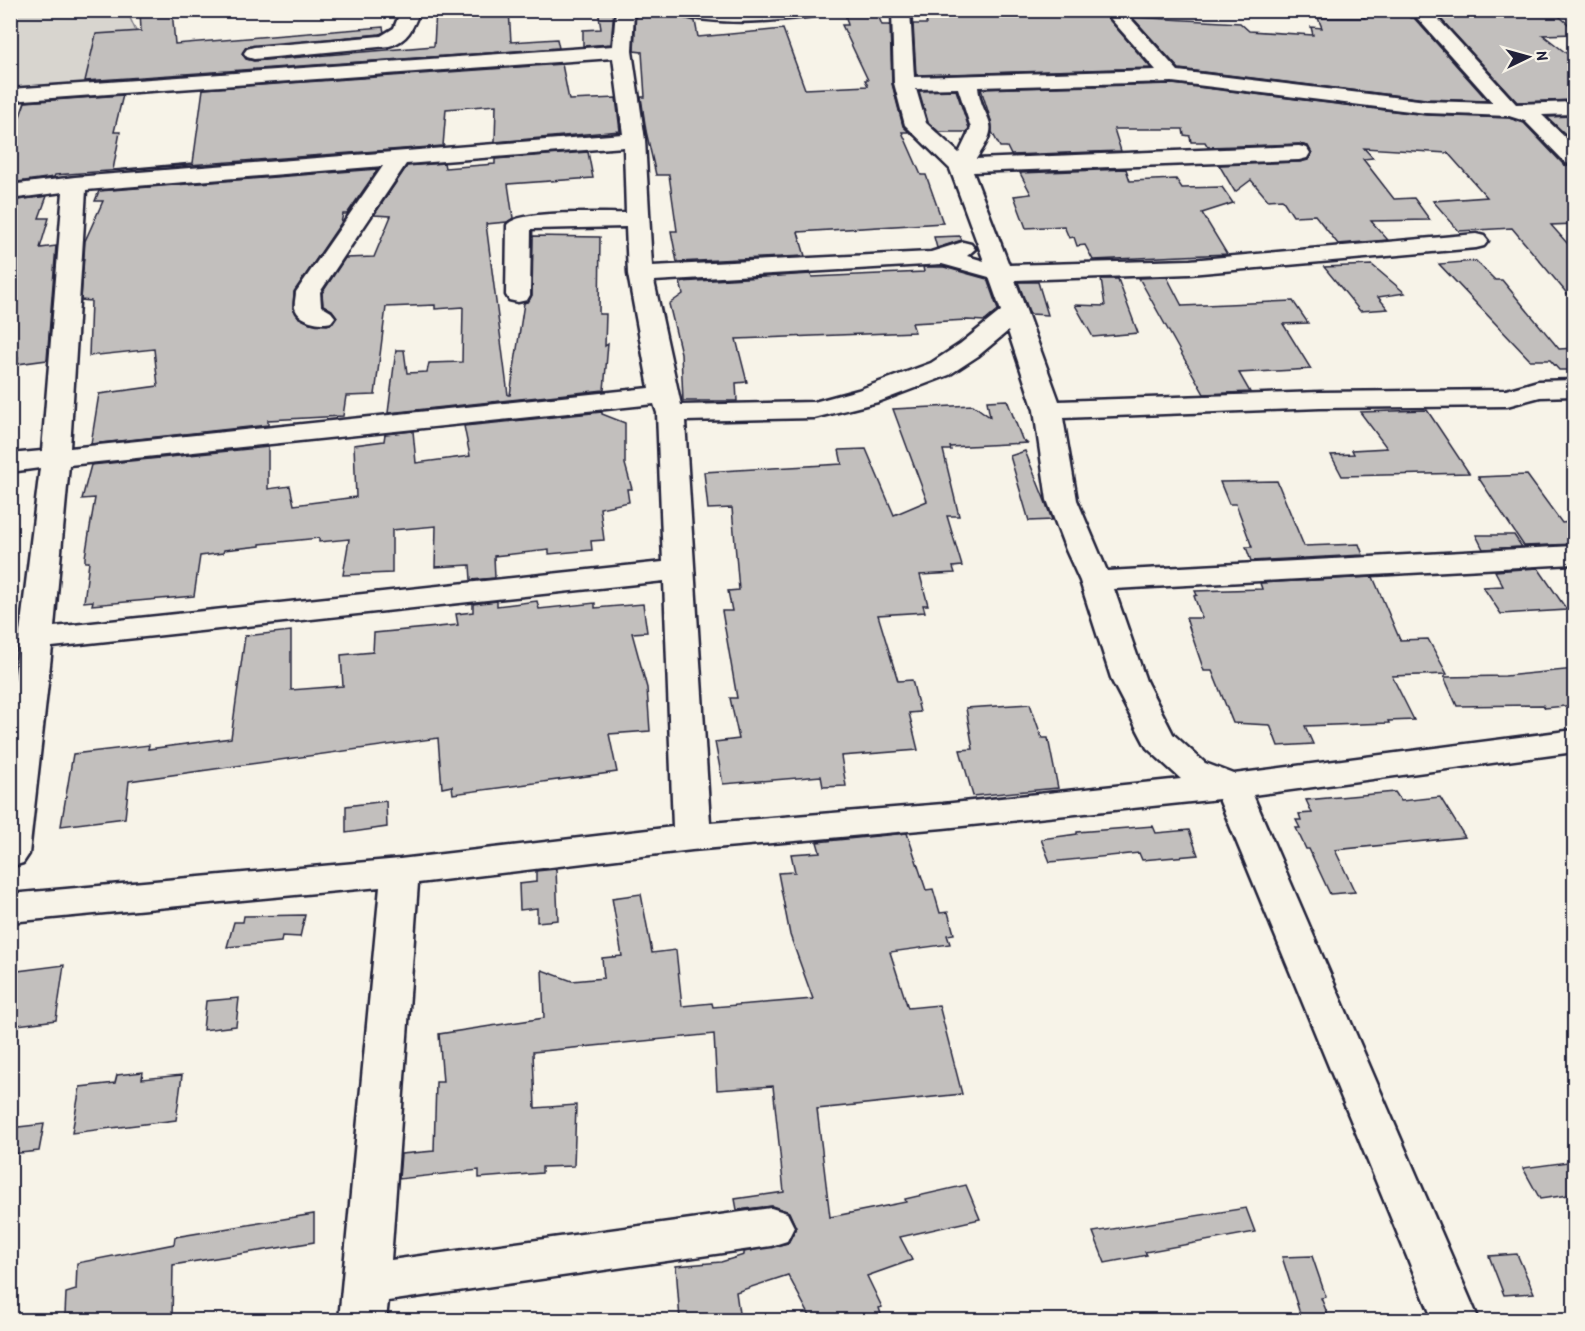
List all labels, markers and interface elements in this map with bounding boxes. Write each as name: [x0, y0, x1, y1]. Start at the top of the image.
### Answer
north arrow: [1498, 27, 1558, 87]
text: N: [1532, 50, 1554, 61]

